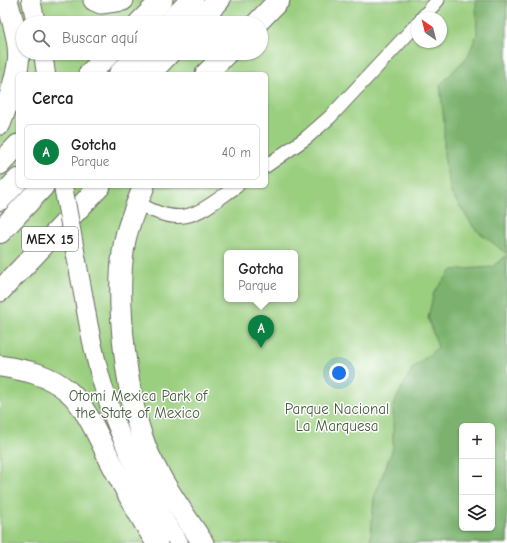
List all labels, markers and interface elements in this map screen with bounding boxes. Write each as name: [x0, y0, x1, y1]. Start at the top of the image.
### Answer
north arrow: [411, 12, 447, 48]
search box: [16, 16, 268, 60]
icon: search: [30, 27, 52, 49]
text: Buscar aquí: [62, 29, 138, 47]
text: Cerca: [32, 89, 74, 108]
text: Gotcha: [71, 136, 116, 154]
text: A: [42, 145, 50, 160]
text: 40 m: [222, 145, 251, 160]
text: Parque: [71, 154, 109, 169]
road number: MEX 15: [22, 227, 78, 251]
popup: [224, 250, 298, 302]
text: Gotcha: [238, 260, 284, 278]
text: Parque: [238, 278, 277, 293]
pin: A: [248, 315, 274, 348]
your location: [329, 363, 349, 383]
park label: Otomi Mexica Park of the State of Mexico: [69, 387, 208, 422]
park label: Parque Nacional La Marquesa: [285, 400, 389, 435]
map controls: [459, 423, 495, 531]
button: +: [459, 423, 495, 459]
button: −: [459, 459, 495, 495]
button: layers: [459, 495, 495, 531]

